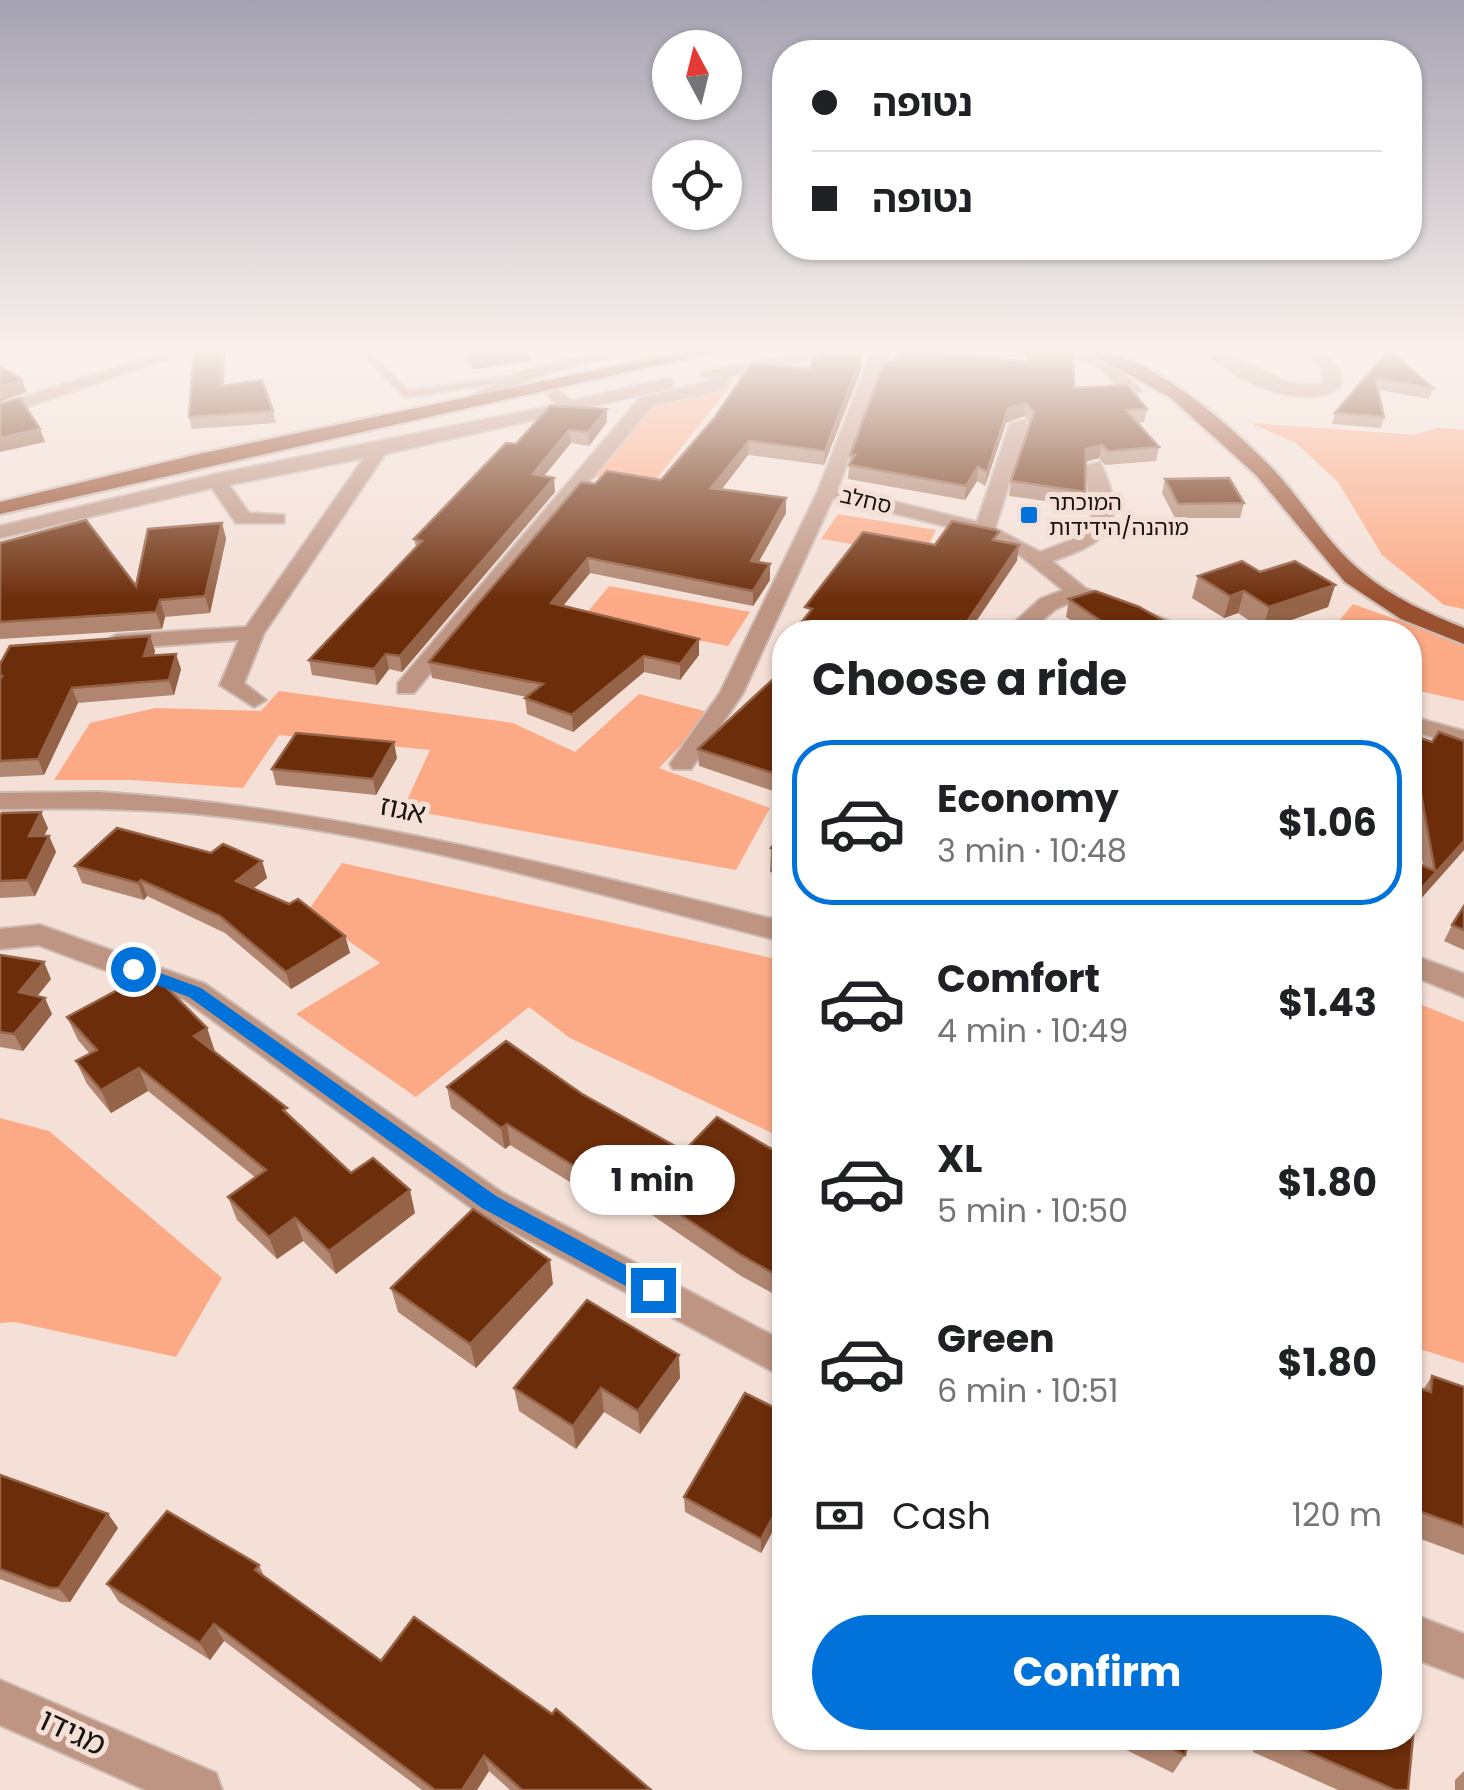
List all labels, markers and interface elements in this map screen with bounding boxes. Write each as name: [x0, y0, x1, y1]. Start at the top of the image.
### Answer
north arrow: [652, 30, 742, 120]
map controls: [652, 30, 742, 230]
text: נטופה: [872, 76, 973, 129]
button: locate: [652, 140, 742, 230]
text: נטופה: [872, 172, 973, 225]
street label: סחלב: [837, 480, 895, 521]
place label: המוכתר מוהנה/הידידות: [1049, 487, 1189, 543]
marker: המוכתר מוהנה/הידידות: [1018, 504, 1040, 526]
text: Choose a ride: [812, 648, 1127, 711]
text: Economy: [937, 772, 1119, 825]
icon: car: [817, 778, 907, 868]
street label: אגוז: [376, 786, 429, 833]
text: $1.06: [1278, 796, 1377, 849]
text: 3 min · 10:48: [937, 828, 1127, 873]
route start: [111, 947, 156, 992]
text: Comfort: [937, 952, 1100, 1005]
icon: car: [817, 958, 907, 1048]
text: $1.43: [1278, 976, 1377, 1029]
text: 4 min · 10:49: [937, 1008, 1128, 1053]
text: XL: [937, 1132, 982, 1185]
icon: car: [817, 1138, 907, 1228]
callout: 1 min: [570, 1145, 736, 1215]
text: $1.80: [1278, 1156, 1377, 1209]
text: 1 min: [611, 1157, 694, 1202]
text: 5 min · 10:50: [937, 1188, 1128, 1233]
route end: [631, 1268, 676, 1313]
text: Green: [937, 1312, 1055, 1365]
icon: car: [817, 1318, 907, 1408]
text: $1.80: [1278, 1336, 1377, 1389]
text: 6 min · 10:51: [937, 1368, 1119, 1413]
icon: cash: [812, 1488, 867, 1543]
text: Cash: [892, 1489, 991, 1542]
text: 120 m: [1292, 1492, 1382, 1537]
button: Confirm: [812, 1615, 1382, 1730]
street label: מגידו: [33, 1697, 114, 1766]

